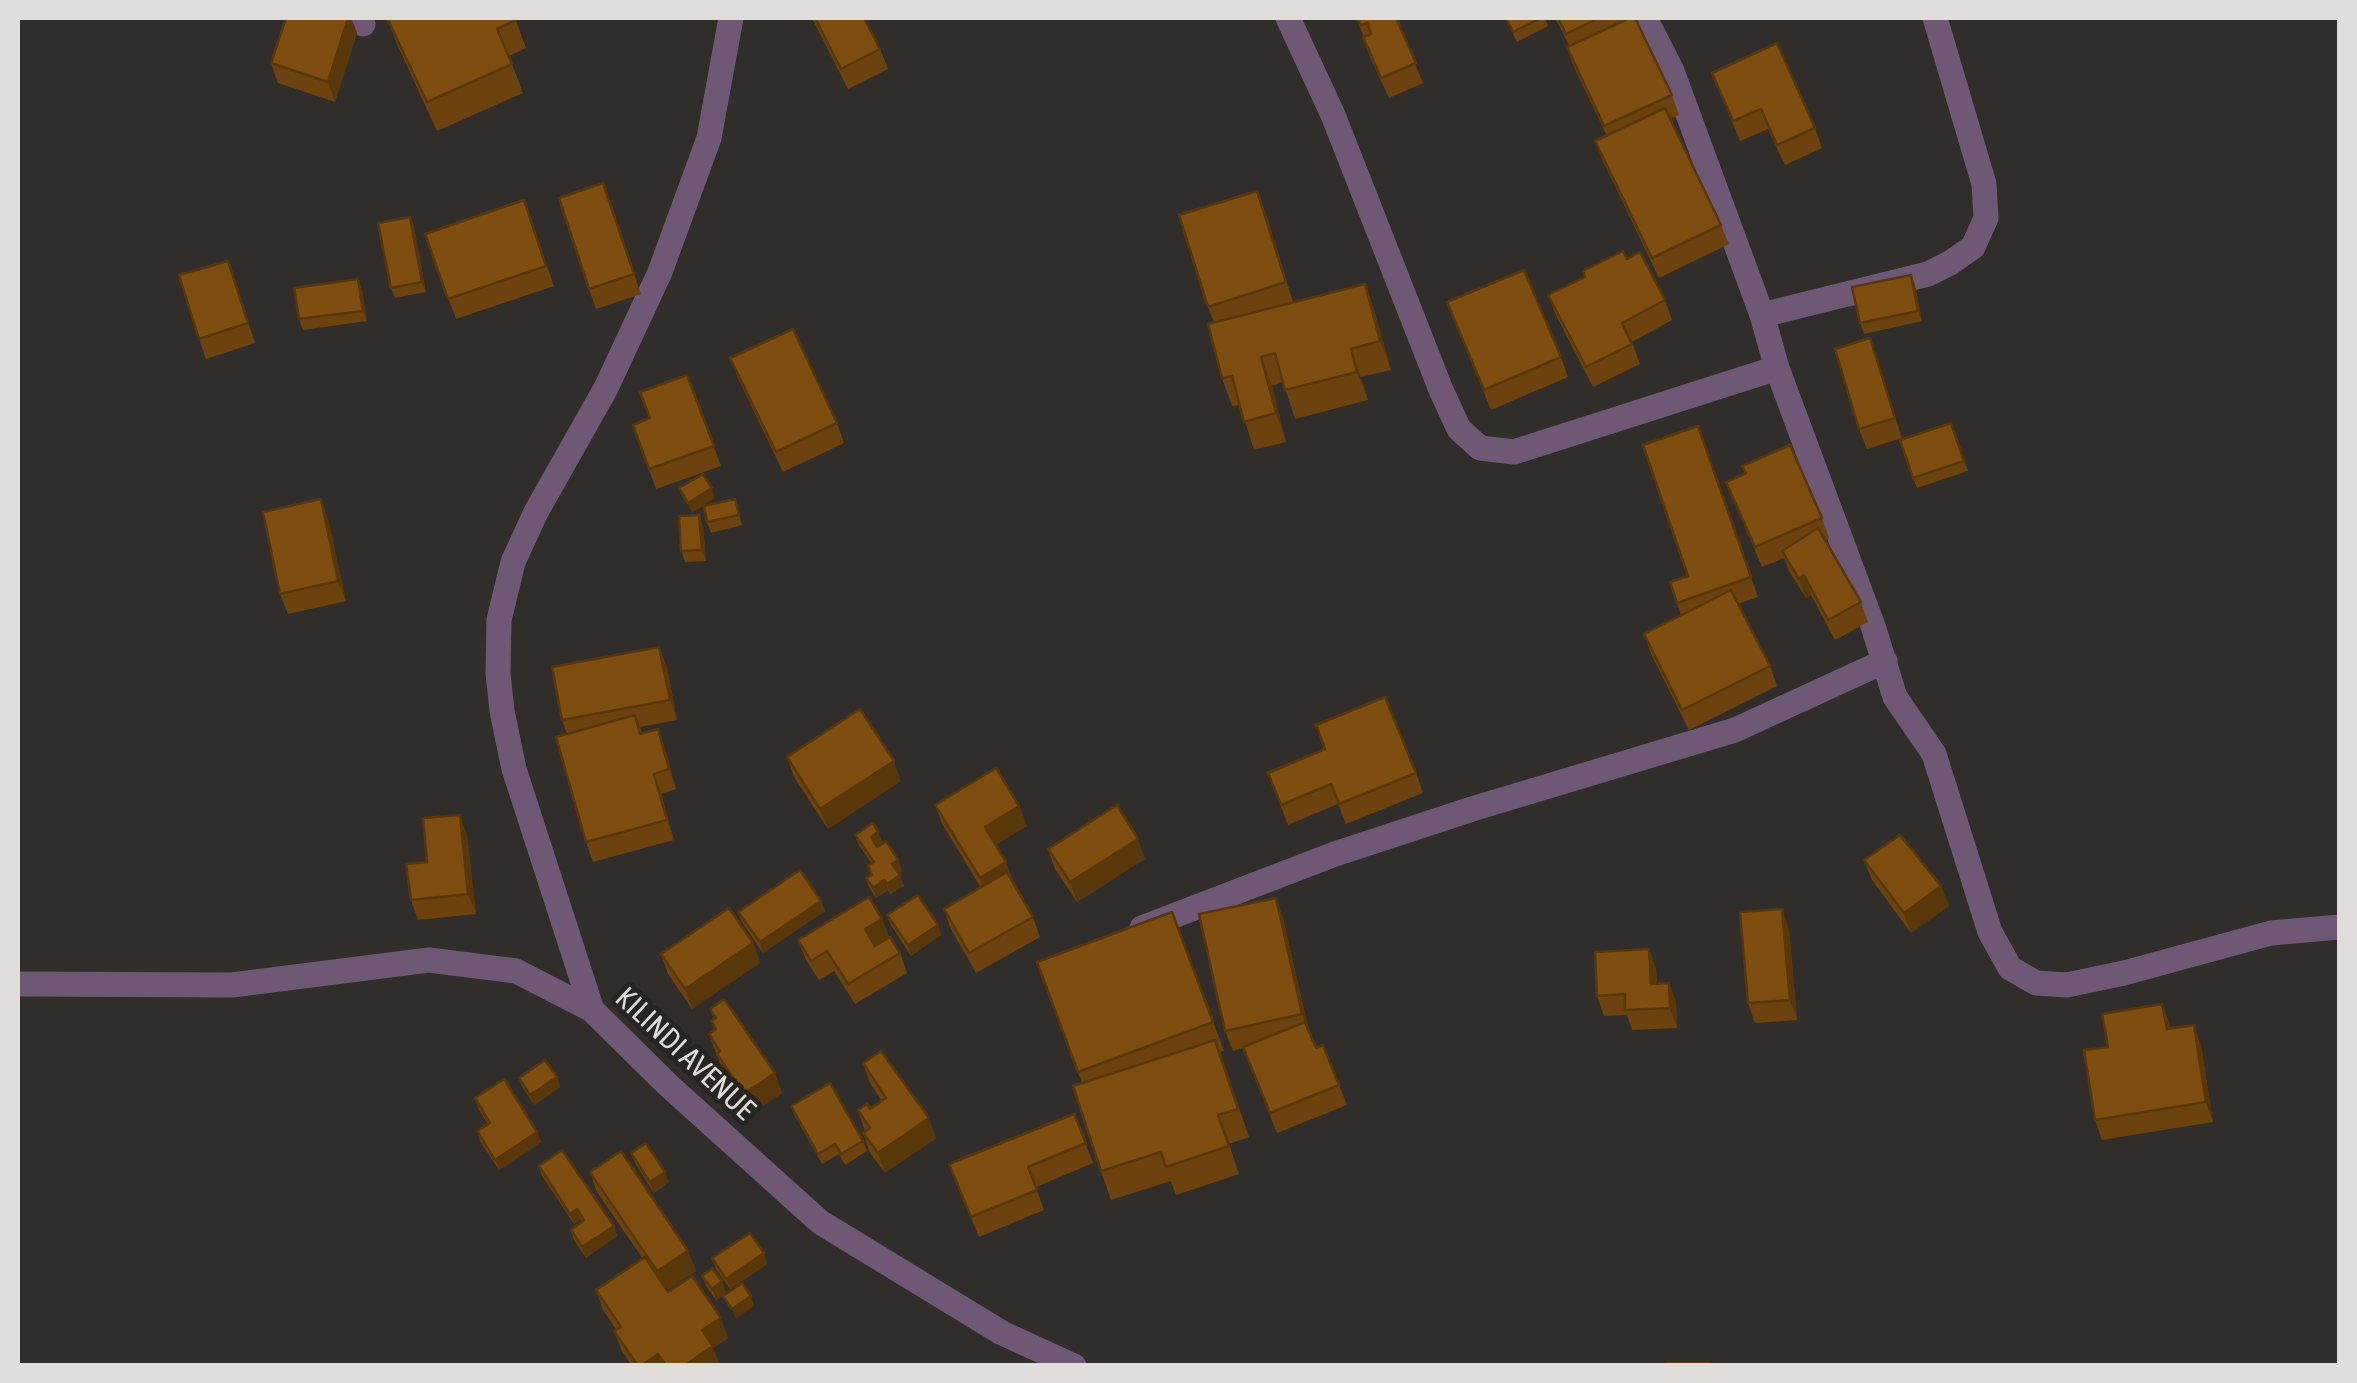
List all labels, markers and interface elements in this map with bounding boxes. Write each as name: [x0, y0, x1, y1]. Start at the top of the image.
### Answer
street label: KILINDI AVENUE: [608, 980, 762, 1128]

